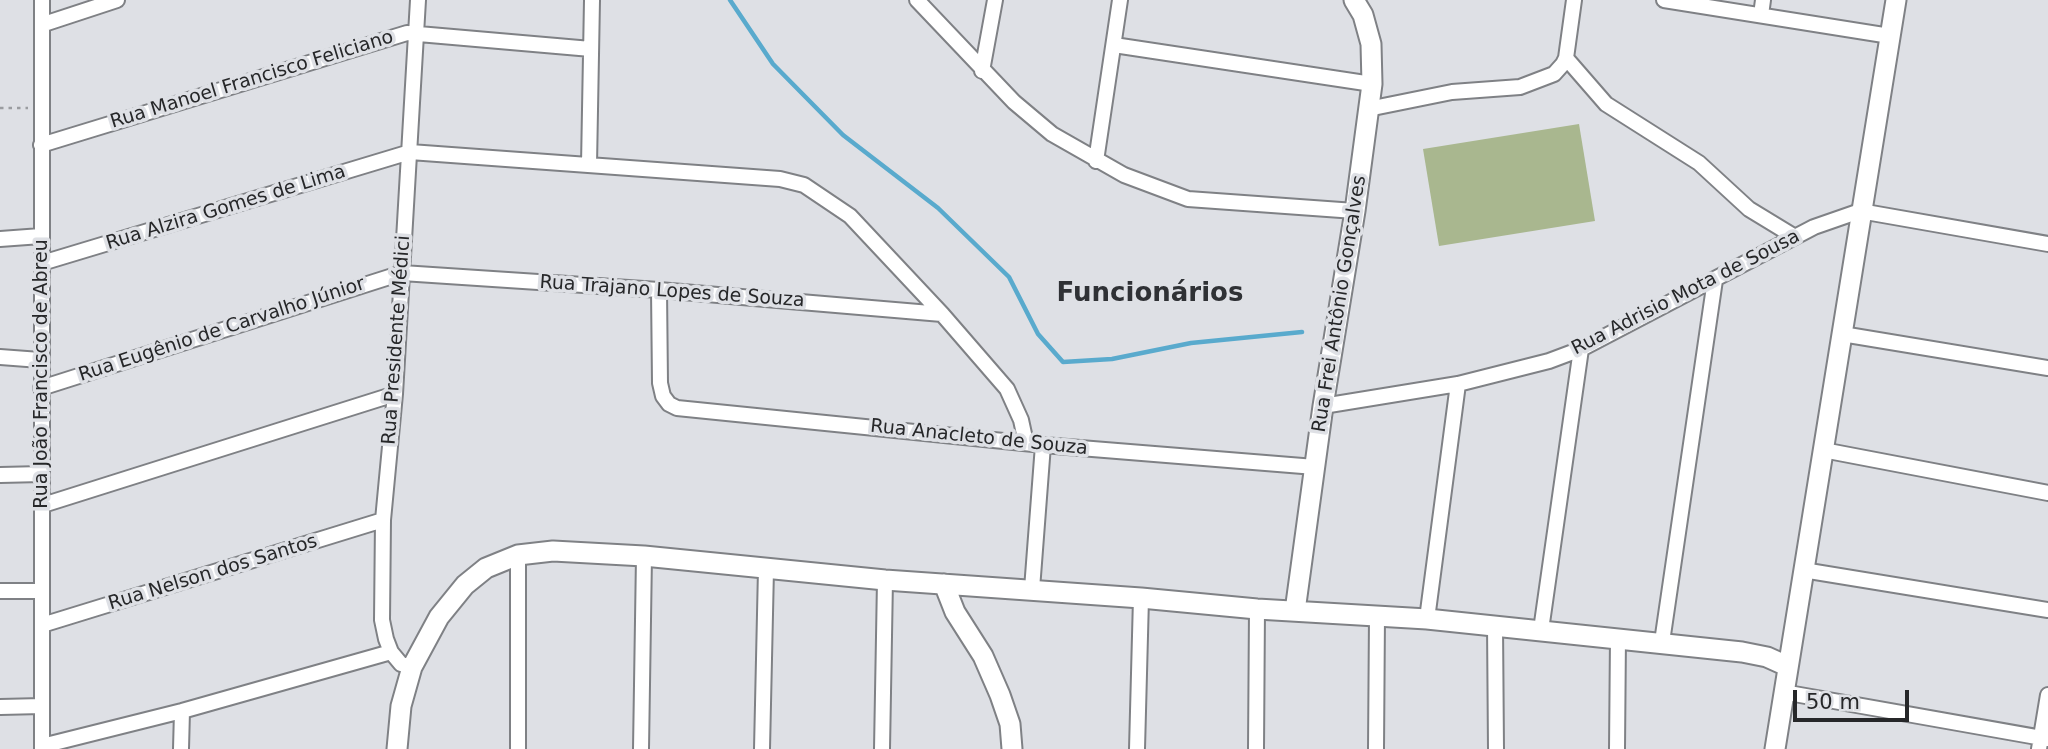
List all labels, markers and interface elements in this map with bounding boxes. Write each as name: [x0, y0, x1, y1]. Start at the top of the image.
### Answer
street label: Rua Manoel Francisco Feliciano: [108, 26, 396, 134]
street label: Rua Alzira Gomes de Lima: [103, 161, 349, 255]
street label: Rua Frei Antônio Gonçalves: [1308, 174, 1372, 434]
street label: Rua Adrisio Mota de Sousa: [1568, 225, 1804, 361]
street label: Rua Presidente Médici: [378, 235, 416, 445]
street label: Rua João Francisco de Abreu: [31, 239, 53, 509]
street label: Rua Trajano Lopes de Souza: [539, 271, 805, 313]
street label: Rua Eugênio de Carvalho Júnior: [76, 273, 368, 387]
district label: Funcionários: [1057, 278, 1243, 310]
street label: Rua Anacleto de Souza: [869, 415, 1089, 461]
street label: Rua Nelson dos Santos: [106, 530, 320, 616]
scale bar: [1796, 676, 1912, 720]
text: 50 m: [1806, 690, 1860, 714]

